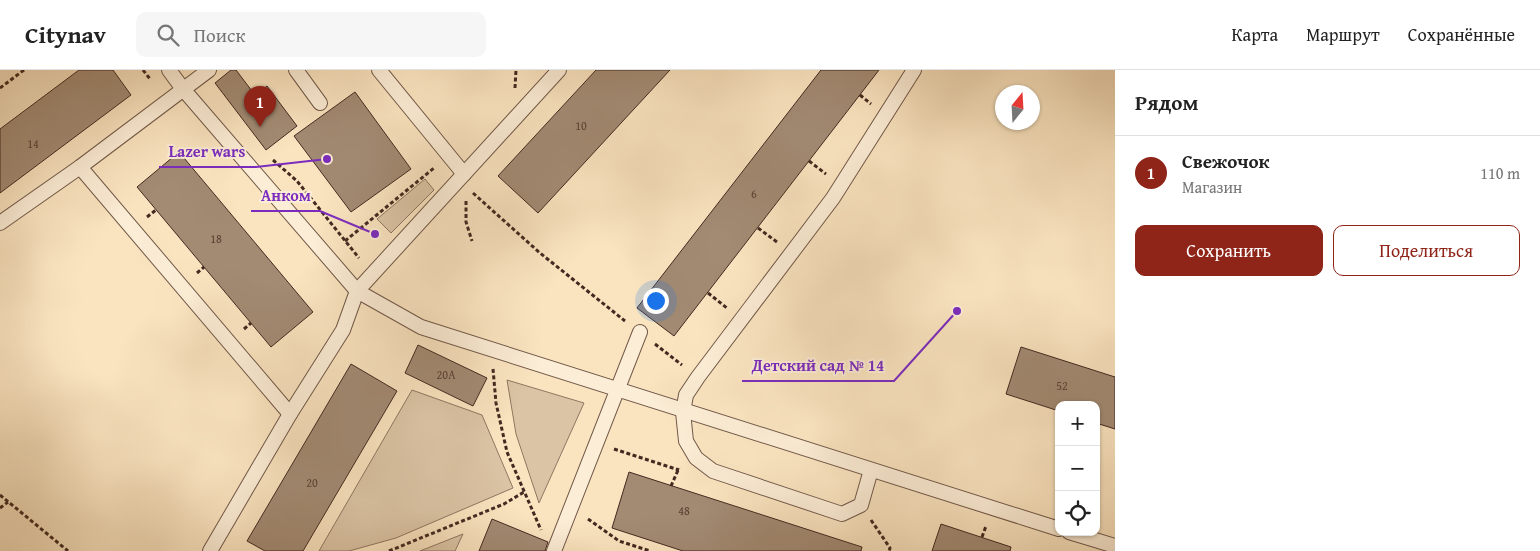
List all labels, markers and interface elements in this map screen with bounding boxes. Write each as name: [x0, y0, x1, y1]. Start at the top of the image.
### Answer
search box: [136, 12, 486, 57]
text: Citynav: [25, 17, 106, 52]
icon: search: [154, 21, 182, 49]
text: Поиск: [194, 21, 245, 49]
text: Карта: [1232, 21, 1278, 48]
text: Маршрут: [1306, 21, 1380, 48]
text: Сохранённые: [1408, 21, 1515, 48]
north arrow: [995, 85, 1040, 130]
pin: 1: [244, 86, 276, 127]
text: Рядом: [1135, 87, 1198, 118]
house number: 10: [575, 117, 587, 134]
house number: 14: [27, 135, 39, 152]
callout: Lazer wars: [159, 136, 256, 167]
text: Lazer wars: [169, 139, 245, 163]
text: Свежочок: [1182, 147, 1270, 175]
text: 1: [1147, 161, 1155, 185]
text: 110 m: [1480, 161, 1520, 185]
text: Магазин: [1182, 175, 1242, 199]
callout: Анком: [251, 180, 320, 211]
text: Анком: [261, 183, 311, 207]
house number: 6: [751, 185, 757, 202]
button: Сохранить: [1135, 225, 1323, 276]
button: Поделиться: [1333, 225, 1520, 276]
house number: 18: [210, 230, 222, 247]
your location: [643, 288, 669, 314]
callout: Детский сад № 14: [742, 350, 894, 381]
text: Детский сад № 14: [751, 353, 884, 377]
house number: 20А: [437, 366, 456, 383]
house number: 52: [1056, 377, 1068, 394]
map controls: [1055, 401, 1100, 536]
button: +: [1055, 401, 1100, 446]
button: −: [1055, 446, 1100, 491]
house number: 20: [306, 474, 318, 491]
button: locate: [1055, 491, 1100, 536]
house number: 48: [678, 502, 690, 519]

